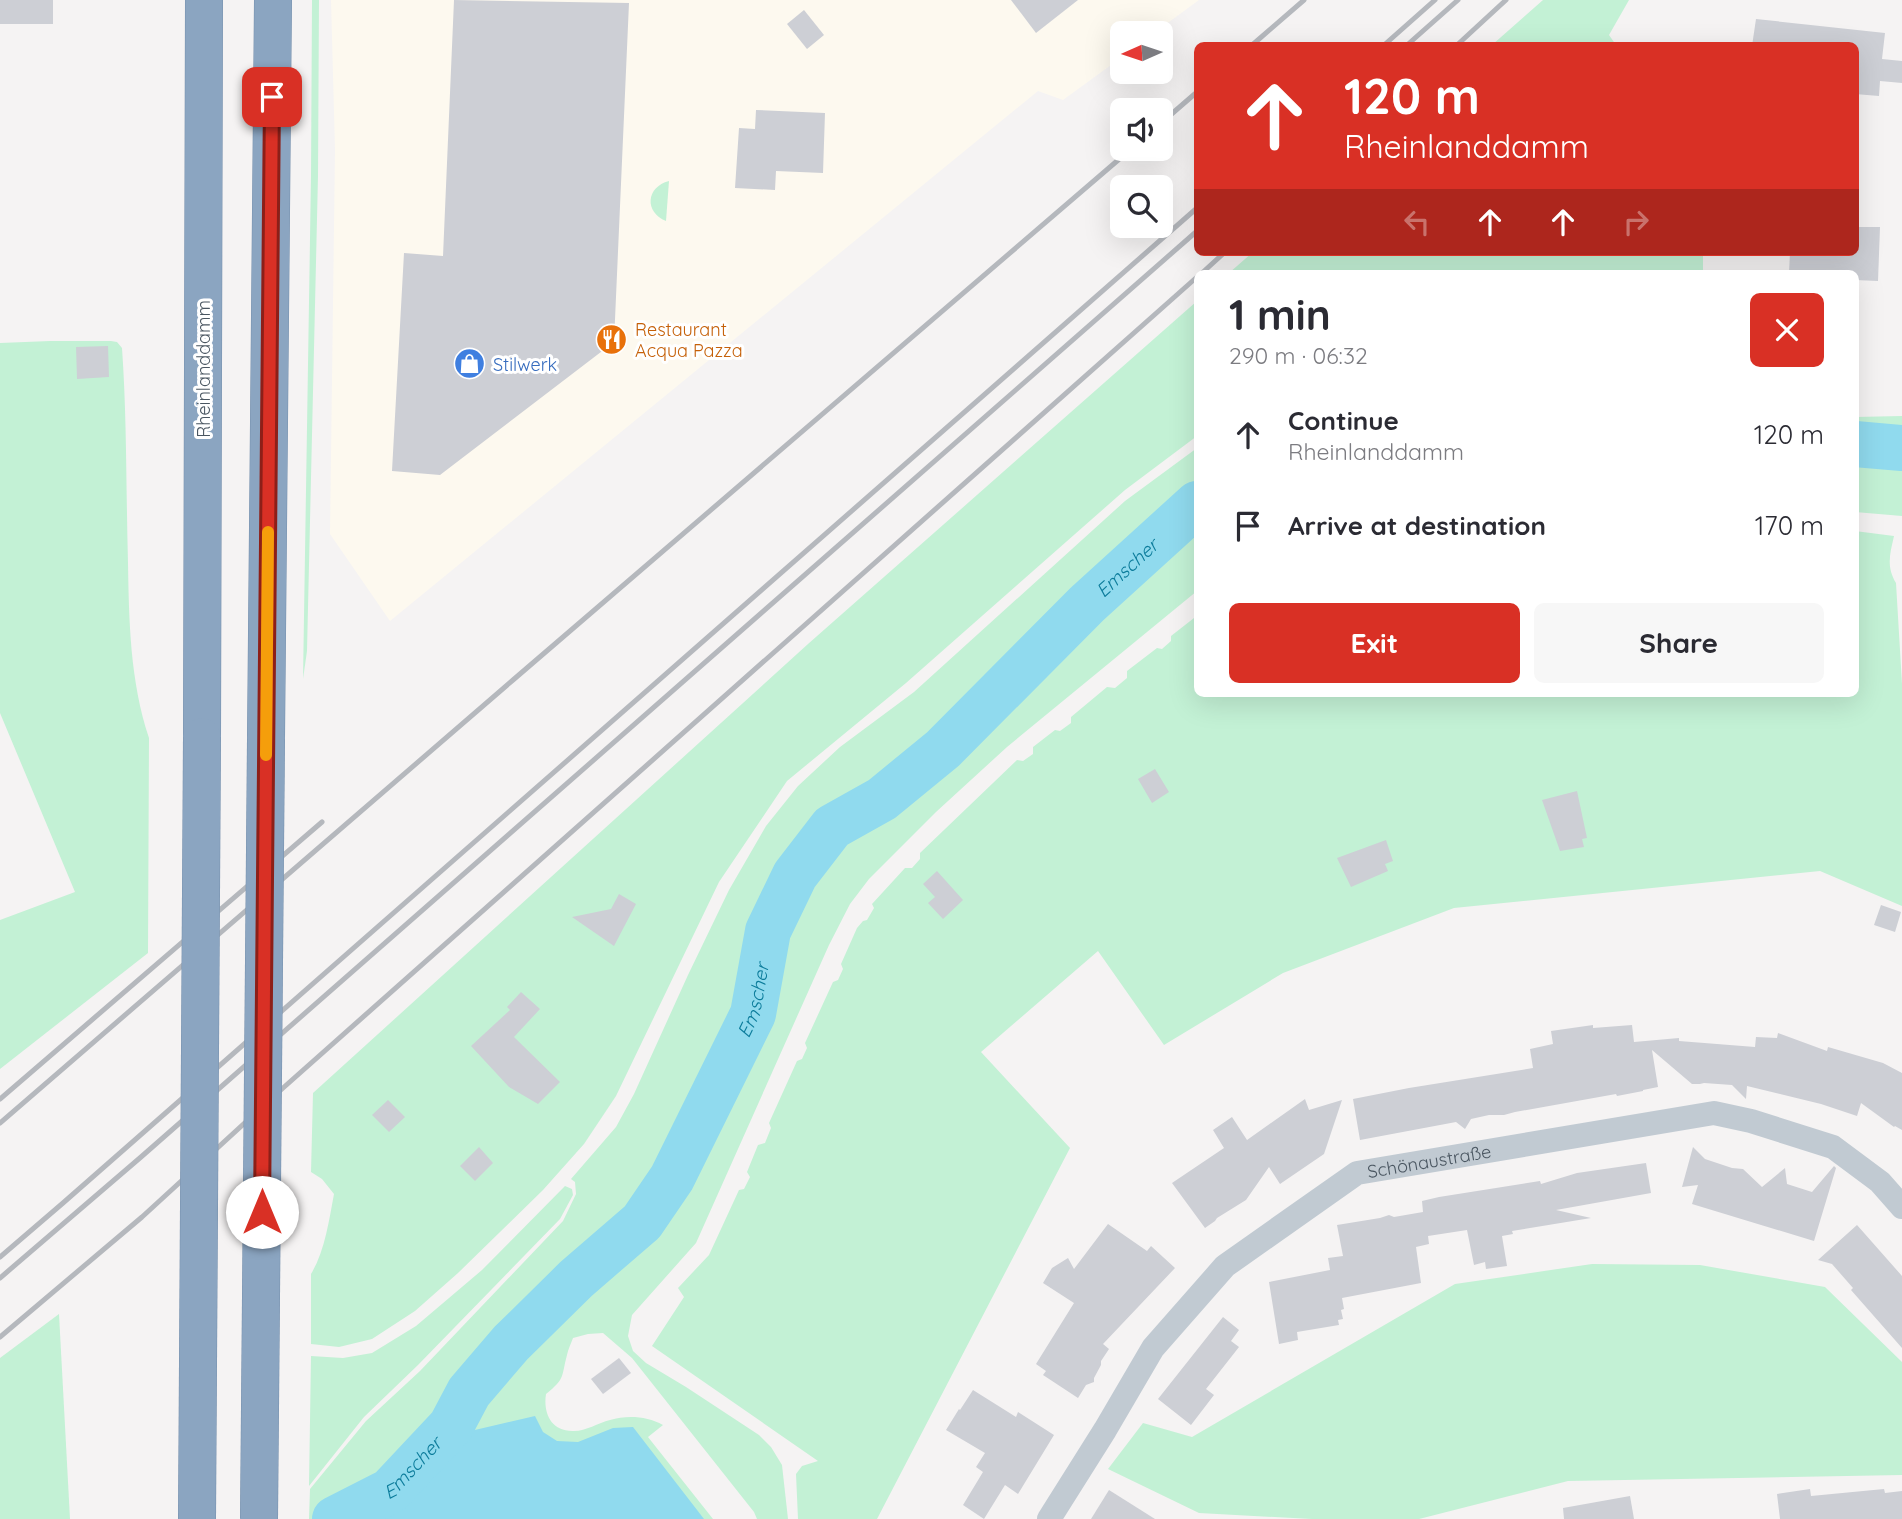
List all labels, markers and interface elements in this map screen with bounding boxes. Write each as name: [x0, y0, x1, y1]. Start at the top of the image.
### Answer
north arrow: [1110, 21, 1172, 84]
map controls: [1110, 21, 1173, 238]
text: 120 m: [1344, 65, 1480, 126]
pin: [242, 67, 302, 127]
icon: ahead: [1229, 70, 1320, 161]
icon: arrive: [253, 78, 291, 116]
button: sound: [1110, 98, 1173, 161]
text: Rheinlanddamm: [1344, 126, 1589, 166]
button: search: [1110, 175, 1173, 238]
icon: left: [1398, 203, 1436, 241]
icon: ahead: [1471, 203, 1509, 241]
icon: ahead: [1544, 203, 1582, 241]
icon: right: [1617, 203, 1655, 241]
text: 1 min: [1229, 288, 1331, 341]
button: close: [1750, 293, 1824, 367]
street label: Rheinlanddamm: [192, 300, 215, 438]
place label: Restaurant Acqua Pazza: [635, 318, 743, 362]
restaurant icon: Restaurant Acqua Pazza: [595, 322, 629, 356]
text: 290 m · 06:32: [1229, 341, 1368, 370]
shop icon: Stilwerk: [453, 347, 487, 381]
place label: Stilwerk: [493, 353, 557, 376]
text: Continue: [1288, 404, 1399, 437]
icon: ahead: [1229, 416, 1267, 454]
text: 120 m: [1754, 418, 1824, 451]
text: Rheinlanddamm: [1288, 437, 1464, 466]
icon: arrive: [1229, 507, 1267, 545]
text: Arrive at destination: [1288, 509, 1546, 542]
text: 170 m: [1755, 509, 1824, 542]
water label: Emscher: [1091, 532, 1165, 602]
button: Exit: [1229, 603, 1520, 683]
button: Share: [1534, 603, 1824, 683]
water label: Emscher: [731, 959, 774, 1041]
street label: Schönaustraße: [1366, 1139, 1493, 1183]
position arrow: [225, 1175, 299, 1249]
water label: Emscher: [380, 1430, 449, 1504]

